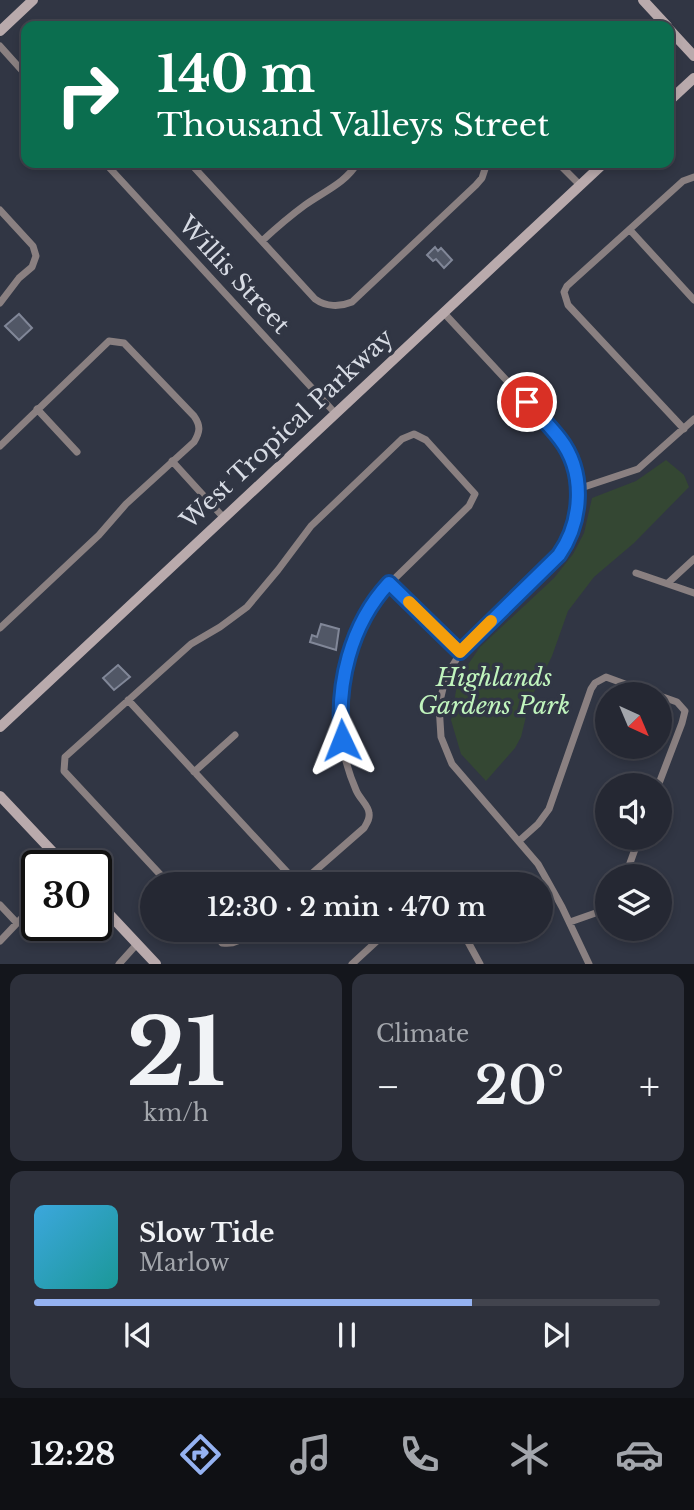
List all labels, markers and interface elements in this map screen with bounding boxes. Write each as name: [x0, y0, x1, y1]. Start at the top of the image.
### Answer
text: 140 m: [157, 44, 315, 105]
icon: right: [42, 49, 133, 140]
text: Thousand Valleys Street: [157, 105, 549, 145]
street label: Willis Street: [172, 209, 296, 339]
street label: West Tropical Parkway: [174, 322, 399, 535]
pin: [497, 372, 557, 432]
icon: arrive: [508, 383, 546, 421]
park label: Highlands Gardens Park: [418, 663, 570, 720]
north arrow: [595, 682, 672, 760]
map controls: [595, 682, 672, 941]
position arrow: [305, 703, 379, 777]
button: sound: [595, 773, 672, 850]
speed limit sign: 30: [21, 850, 112, 941]
button: layers: [595, 864, 672, 941]
text: 12:30 · 2 min · 470 m: [207, 891, 486, 923]
text: 21: [127, 997, 225, 1110]
text: Climate: [376, 1020, 469, 1048]
text: 20°: [475, 1054, 564, 1118]
text: −: [376, 1063, 400, 1110]
text: +: [639, 1063, 660, 1110]
text: km/h: [143, 1099, 209, 1127]
text: Slow Tide: [139, 1217, 275, 1249]
text: Marlow: [139, 1249, 229, 1277]
icon: previous: [119, 1316, 157, 1354]
icon: pause: [328, 1316, 366, 1354]
icon: next: [537, 1316, 575, 1354]
icon: directions: [176, 1430, 225, 1479]
icon: music: [286, 1430, 335, 1479]
icon: phone: [395, 1430, 444, 1479]
icon: climate: [505, 1430, 554, 1479]
icon: car: [615, 1430, 664, 1479]
text: 12:28: [30, 1434, 115, 1474]

